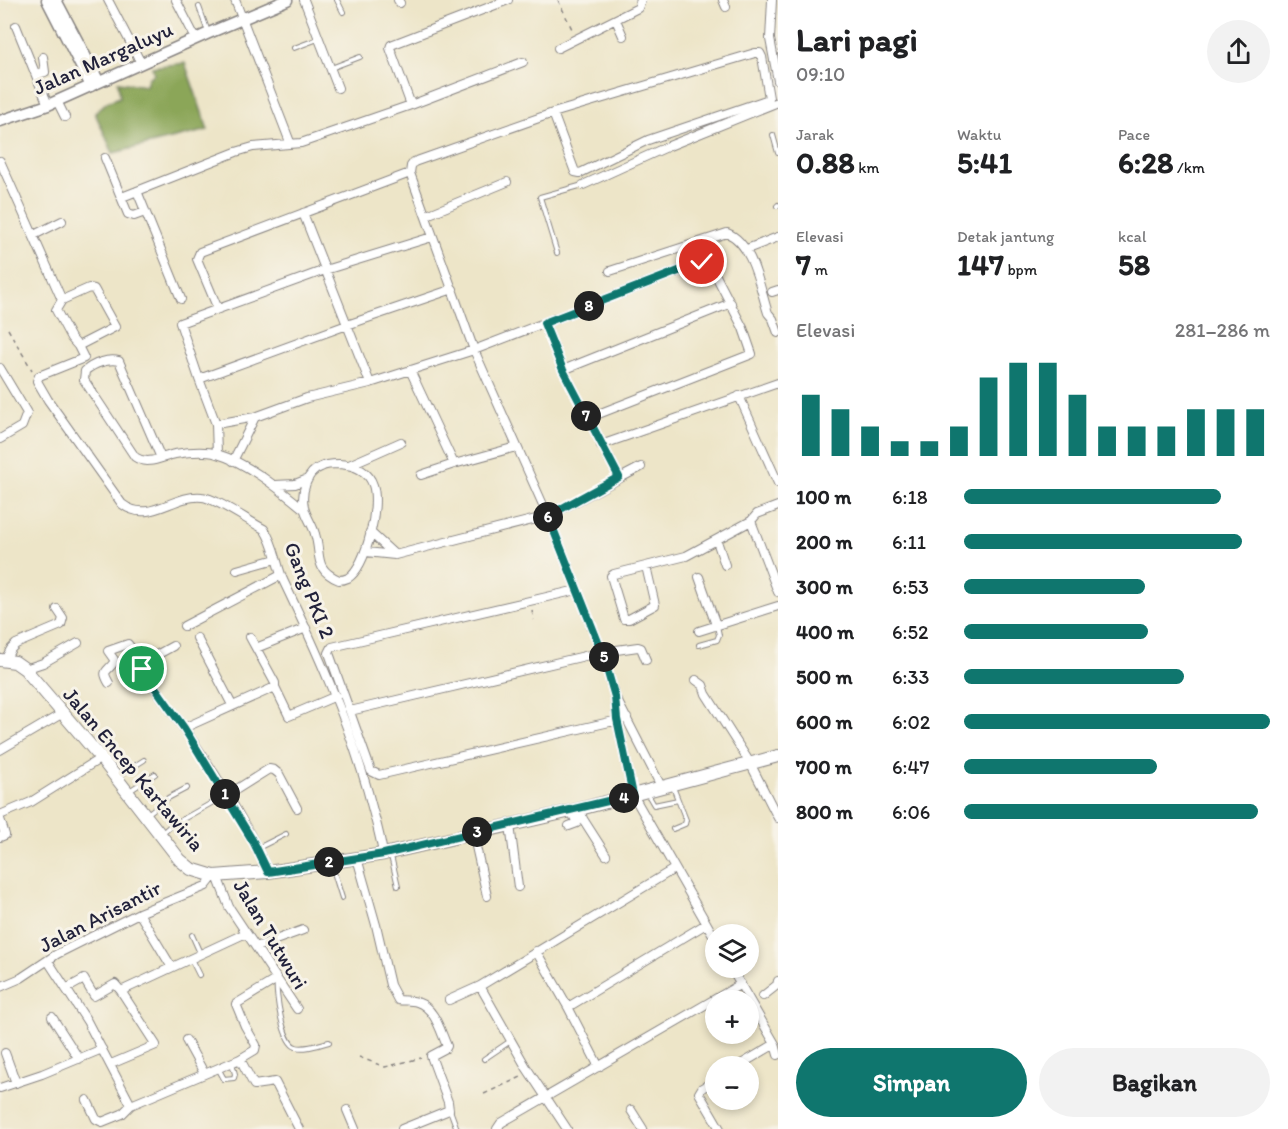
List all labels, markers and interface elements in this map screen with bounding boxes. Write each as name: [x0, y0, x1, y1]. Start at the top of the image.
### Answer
street label: Jalan Margaluyu: [29, 16, 177, 100]
text: Lari pagi: [796, 20, 918, 59]
button: share: [1207, 20, 1270, 83]
text: 09:10: [796, 62, 845, 86]
text: Jarak: [796, 125, 834, 144]
text: Waktu: [957, 125, 1001, 144]
text: Pace: [1118, 125, 1150, 144]
text: 0.88: [796, 144, 855, 181]
text: 5:41: [957, 144, 1012, 181]
text: 6:28: [1118, 144, 1173, 181]
text: km: [855, 158, 880, 177]
text: /km: [1173, 158, 1205, 177]
text: Elevasi: [796, 227, 844, 246]
text: Detak jantung: [957, 227, 1054, 246]
text: kcal: [1118, 227, 1146, 246]
pin: [676, 236, 727, 287]
icon: check: [685, 245, 718, 278]
text: 7: [796, 246, 811, 283]
text: 147: [957, 246, 1004, 283]
text: 58: [1118, 246, 1150, 283]
text: m: [811, 260, 828, 279]
text: bpm: [1004, 260, 1037, 279]
pin: 8: [574, 291, 604, 321]
text: 8: [585, 296, 593, 315]
text: Elevasi: [796, 318, 855, 342]
text: 281–286 m: [1175, 318, 1270, 342]
pin: 7: [571, 401, 601, 431]
text: 7: [582, 406, 590, 425]
text: 100 m: [796, 485, 851, 509]
text: 6:18: [892, 485, 928, 509]
pin: 6: [533, 502, 563, 532]
text: 6: [544, 507, 552, 526]
text: 200 m: [796, 530, 852, 554]
text: 6:11: [892, 530, 926, 554]
street label: Gang PKI 2: [279, 538, 341, 642]
text: 300 m: [796, 575, 853, 599]
text: 6:53: [892, 575, 929, 599]
text: 400 m: [796, 620, 854, 644]
text: 6:52: [892, 620, 929, 644]
pin: 5: [589, 642, 619, 672]
pin: [116, 643, 167, 694]
text: 5: [600, 647, 608, 666]
icon: arrive: [125, 652, 158, 685]
text: 500 m: [796, 665, 852, 689]
text: 6:33: [892, 665, 929, 689]
street label: Jalan Encep Kartawiria: [58, 682, 210, 856]
text: 600 m: [796, 710, 853, 734]
text: 6:02: [892, 710, 930, 734]
text: 700 m: [796, 755, 852, 779]
text: 6:47: [892, 755, 929, 779]
pin: 1: [210, 779, 240, 809]
pin: 4: [609, 783, 639, 813]
text: 1: [221, 784, 229, 803]
text: 4: [619, 788, 629, 807]
text: 800 m: [796, 800, 853, 824]
text: 6:06: [892, 800, 930, 824]
pin: 3: [462, 817, 492, 847]
text: 3: [473, 822, 481, 841]
pin: 2: [314, 847, 344, 877]
text: 2: [325, 852, 333, 871]
street label: Jalan Arisantir: [35, 874, 166, 957]
street label: Jalan Tutwuri: [228, 875, 314, 993]
map controls: [705, 924, 759, 1110]
button: layers: [705, 924, 759, 978]
button: +: [705, 990, 759, 1044]
button: Simpan: [796, 1048, 1027, 1117]
button: Bagikan: [1039, 1048, 1270, 1117]
button: −: [705, 1056, 759, 1110]

